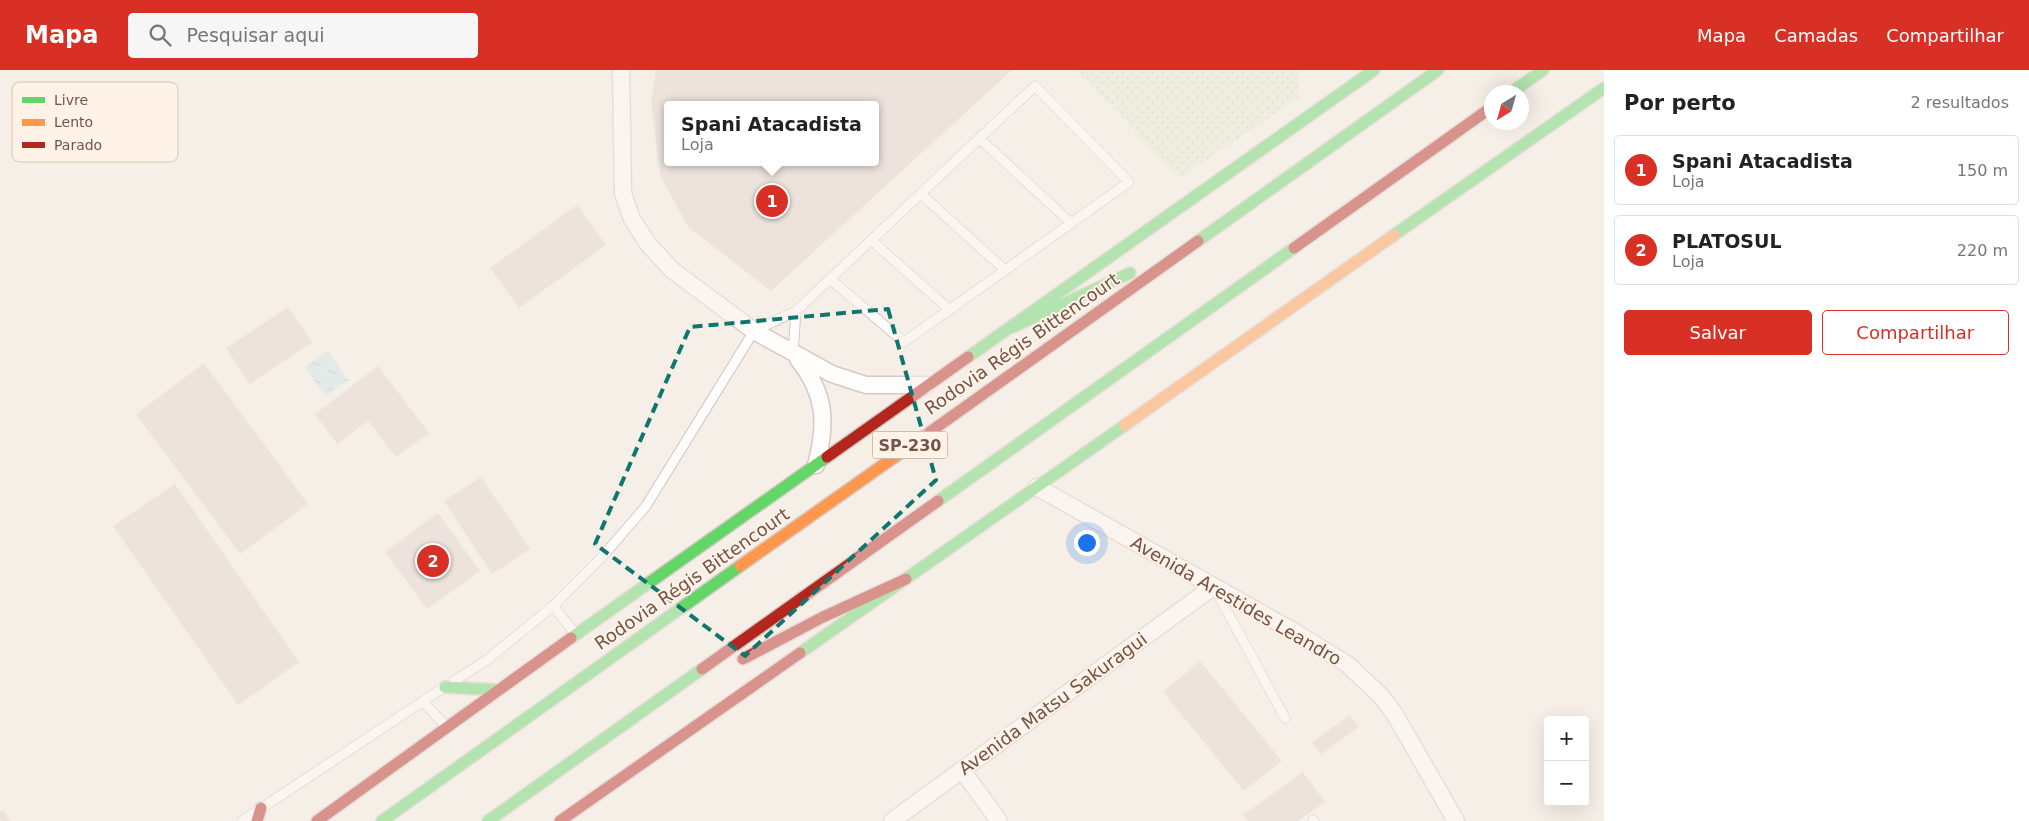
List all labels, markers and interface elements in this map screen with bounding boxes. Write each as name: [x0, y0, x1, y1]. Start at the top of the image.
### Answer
search box: [128, 13, 478, 58]
text: Mapa: [25, 21, 98, 49]
icon: search: [146, 21, 174, 49]
text: Pesquisar aqui: [186, 24, 325, 46]
text: Mapa: [1697, 25, 1746, 46]
text: Camadas: [1774, 25, 1858, 46]
text: Compartilhar: [1886, 25, 2004, 46]
legend: [12, 82, 178, 162]
north arrow: [1484, 85, 1529, 130]
text: Por perto: [1624, 91, 1736, 115]
text: Livre: [54, 92, 88, 108]
text: 2 resultados: [1910, 93, 2009, 112]
popup: [664, 101, 879, 166]
text: Spani Atacadista: [681, 113, 862, 135]
text: Lento: [54, 114, 93, 130]
text: Loja: [681, 135, 714, 154]
text: Parado: [54, 137, 102, 153]
text: Spani Atacadista: [1672, 150, 1853, 172]
text: 1: [1635, 161, 1647, 180]
text: 150 m: [1957, 161, 2008, 180]
text: Loja: [1672, 172, 1705, 191]
pin: 1: [756, 182, 788, 220]
text: PLATOSUL: [1672, 230, 1782, 252]
text: 2: [1635, 241, 1647, 260]
text: 220 m: [1957, 241, 2008, 260]
text: Loja: [1672, 252, 1705, 271]
street label: Rodovia Régis Bittencourt: [920, 268, 1123, 419]
button: Salvar: [1624, 310, 1812, 355]
button: Compartilhar: [1822, 310, 2009, 355]
road number: SP-230: [872, 432, 948, 458]
street label: Rodovia Régis Bittencourt: [590, 503, 793, 654]
your location: [1074, 530, 1100, 556]
street label: Avenida Arestides Leandro: [1127, 532, 1345, 670]
pin: 2: [417, 542, 449, 580]
street label: Avenida Matsu Sakuragui: [954, 628, 1151, 779]
map controls: [1544, 716, 1589, 806]
button: +: [1544, 716, 1589, 761]
button: −: [1544, 761, 1589, 806]

